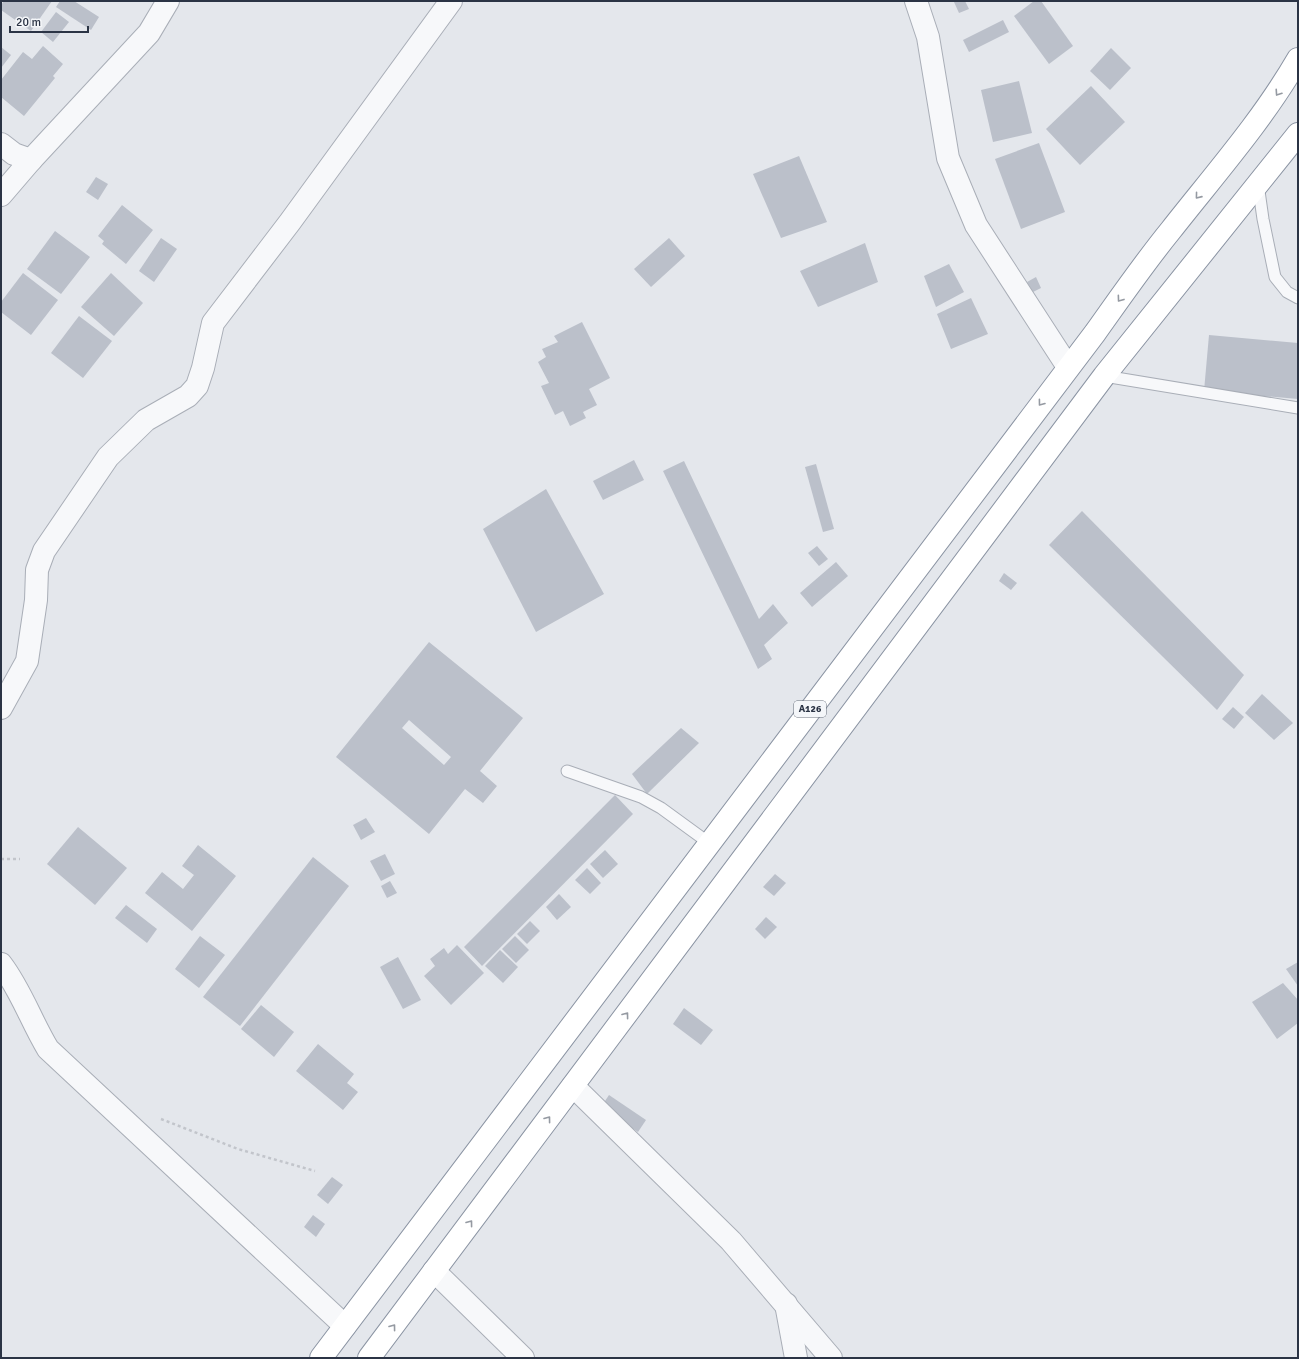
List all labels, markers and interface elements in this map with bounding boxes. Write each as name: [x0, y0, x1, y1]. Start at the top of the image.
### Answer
scale bar: [10, 8, 88, 34]
text: 20 m: [16, 15, 41, 30]
one-way arrow: [1276, 88, 1283, 95]
one-way arrow: [1196, 191, 1203, 198]
one-way arrow: [1118, 295, 1125, 302]
one-way arrow: [1039, 398, 1046, 405]
road number: A126: [794, 701, 826, 717]
one-way arrow: [621, 1012, 628, 1019]
one-way arrow: [543, 1116, 550, 1123]
one-way arrow: [466, 1220, 473, 1227]
one-way arrow: [388, 1324, 395, 1331]

